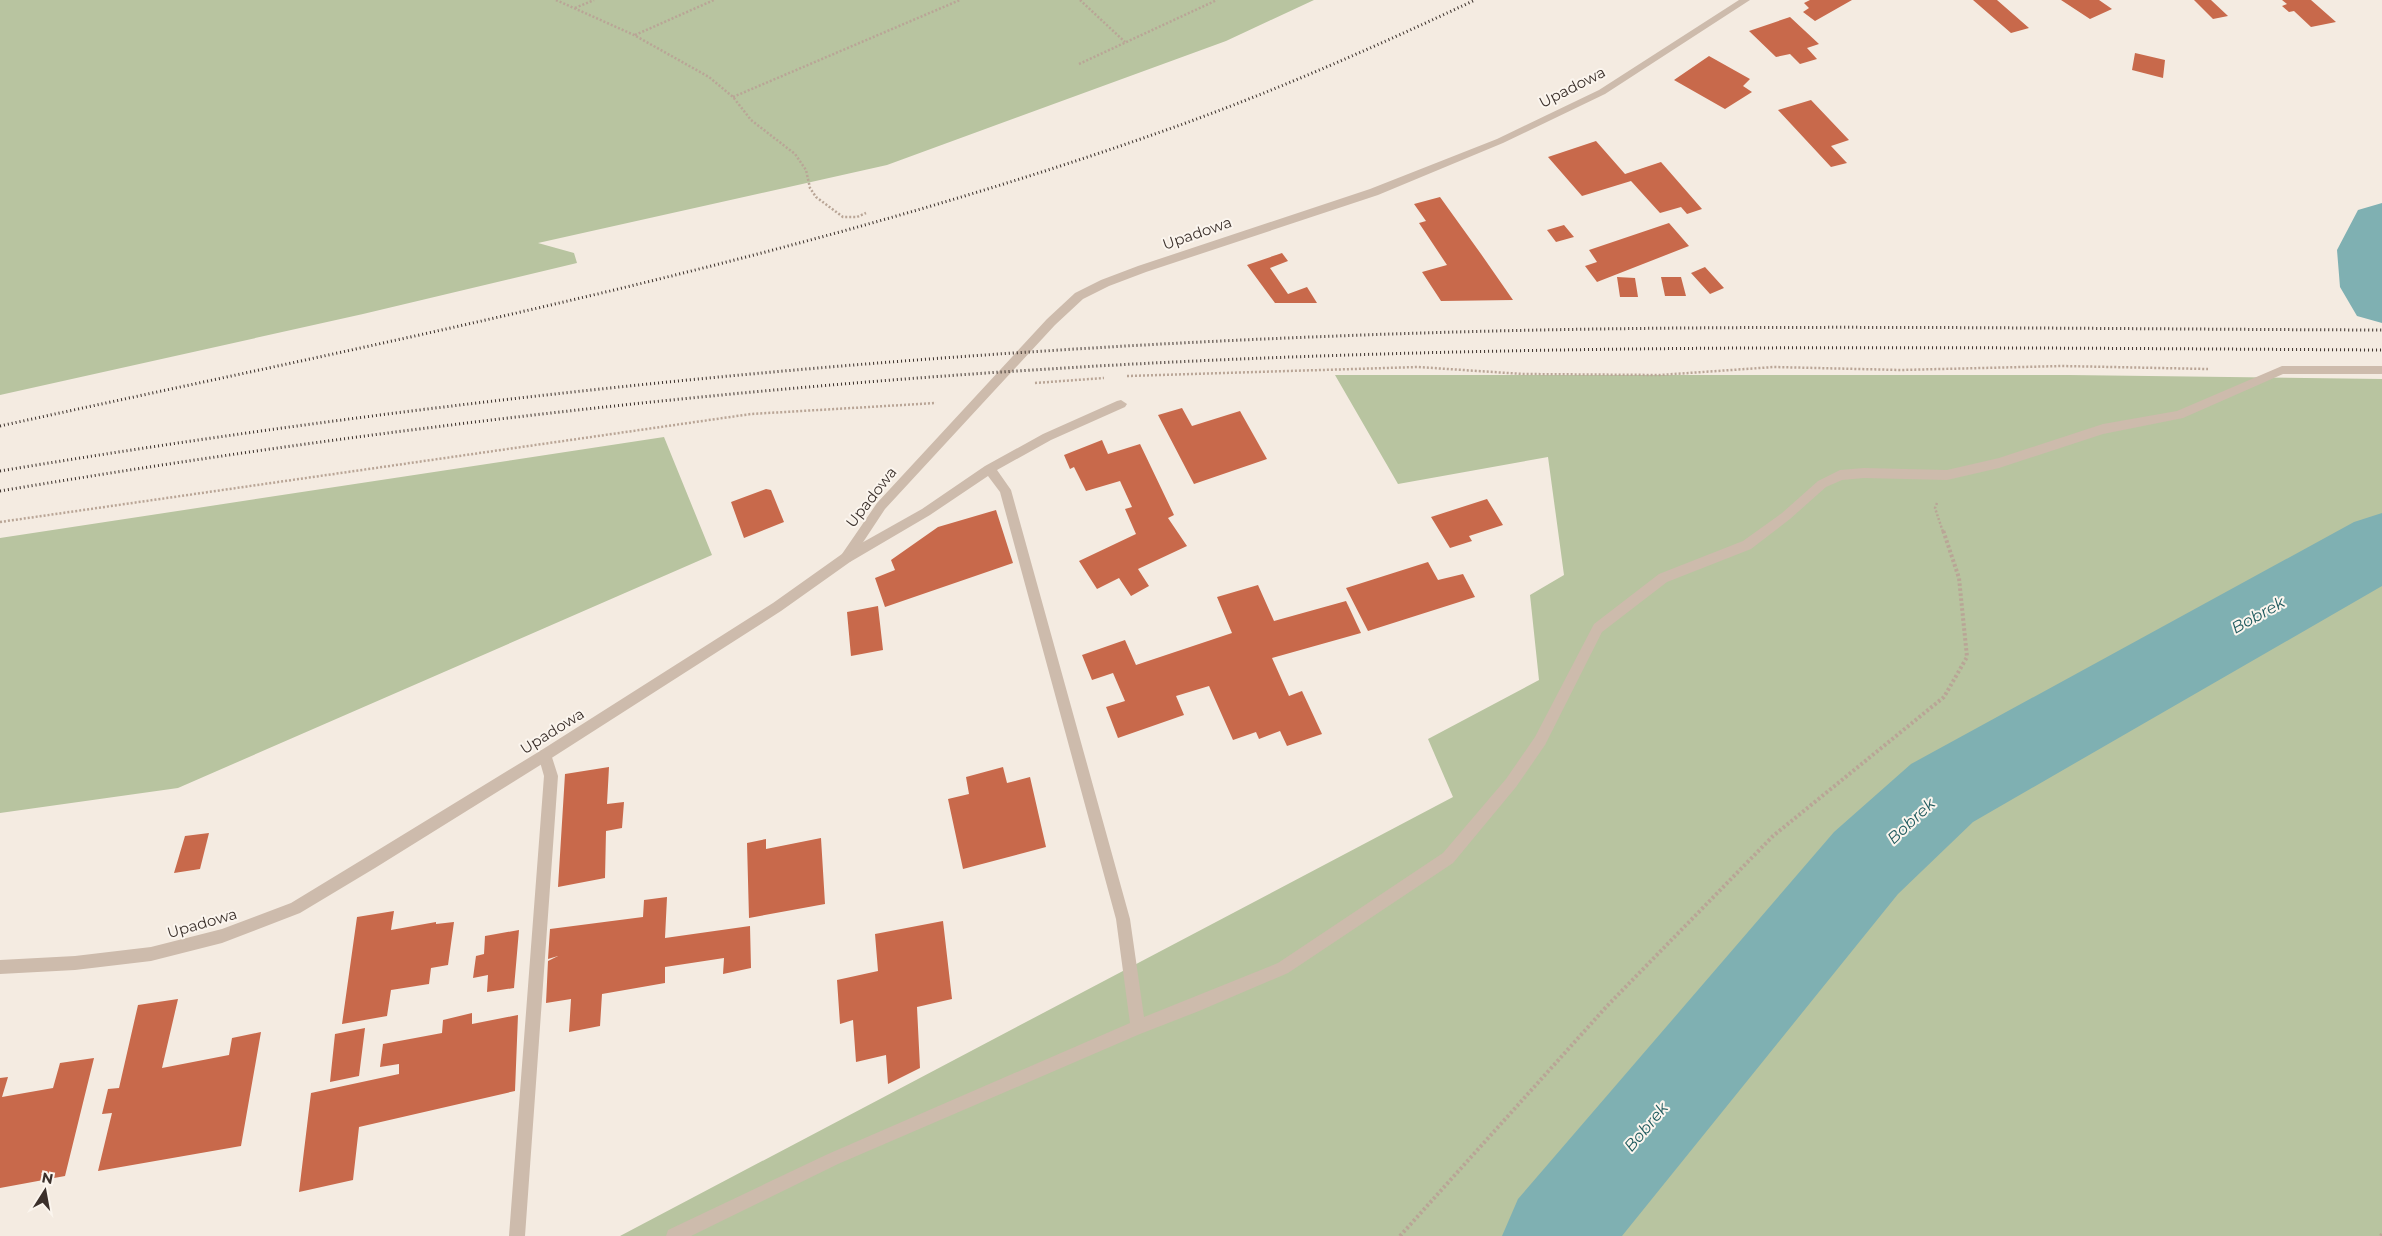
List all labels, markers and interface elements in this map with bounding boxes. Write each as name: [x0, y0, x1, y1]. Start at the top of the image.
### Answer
street label: Upadowa: [1536, 62, 1608, 112]
street label: Upadowa: [1160, 212, 1234, 254]
street label: Upadowa: [841, 463, 901, 531]
water label: Bobrek: [2228, 592, 2289, 637]
street label: Upadowa: [516, 704, 588, 758]
water label: Bobrek: [1883, 793, 1940, 848]
street label: Upadowa: [165, 904, 239, 942]
water label: Bobrek: [1620, 1097, 1673, 1155]
north arrow: [20, 1166, 70, 1216]
text: N: [40, 1168, 55, 1188]

